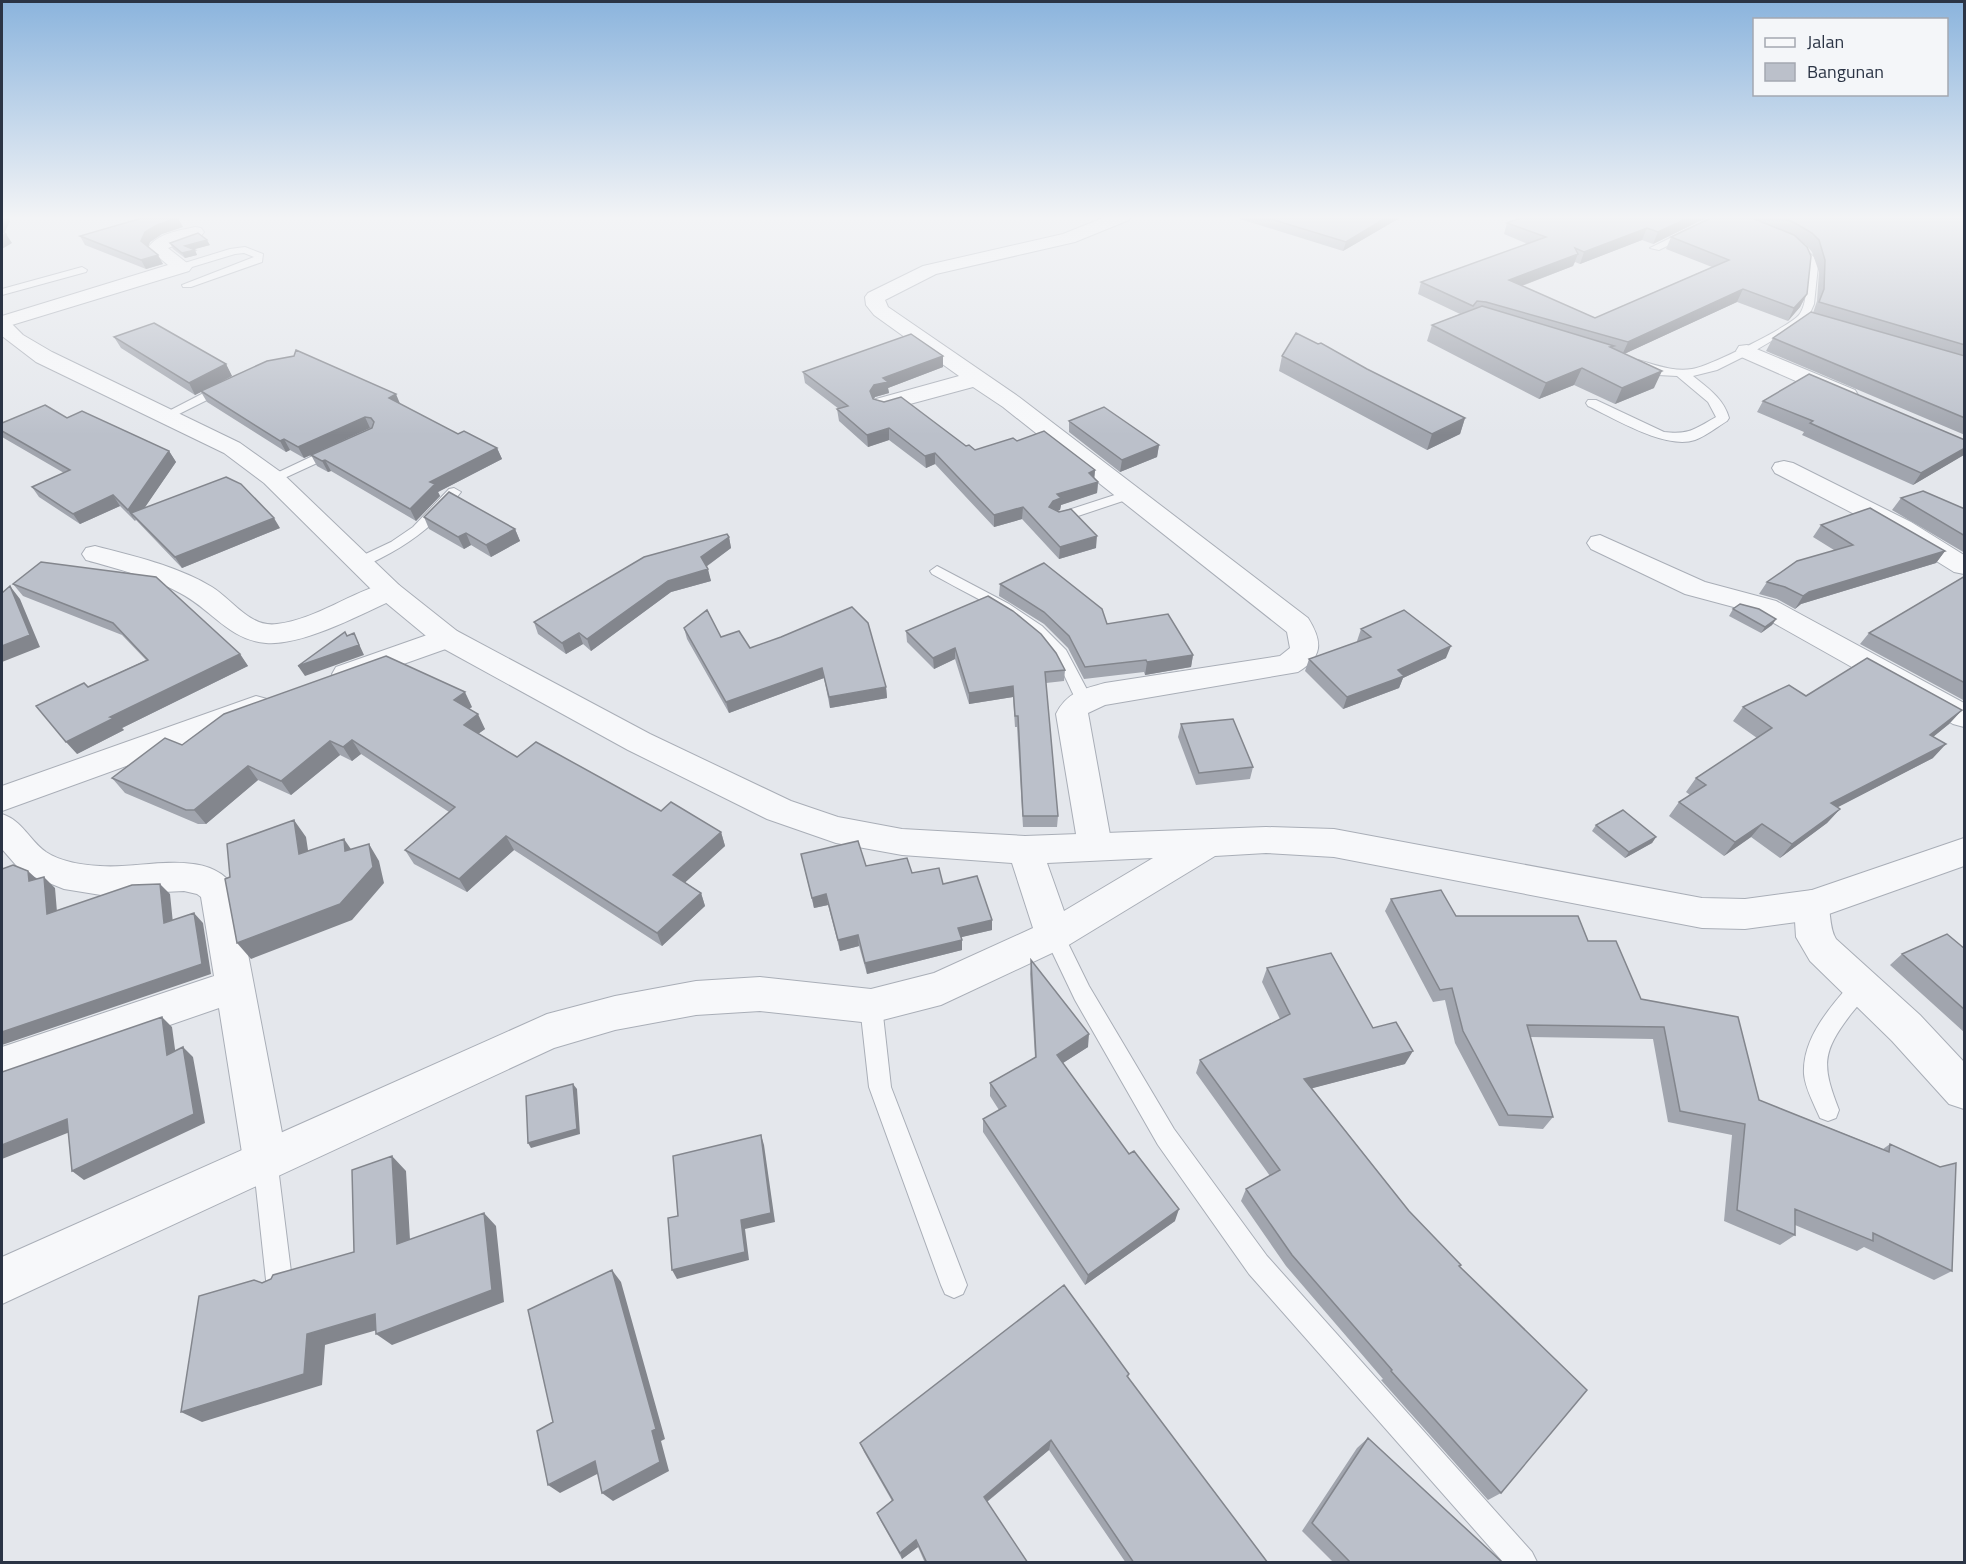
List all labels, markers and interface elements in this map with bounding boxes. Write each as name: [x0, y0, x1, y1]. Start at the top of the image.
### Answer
legend: [1753, 18, 1948, 96]
text: Jalan: [1807, 28, 1844, 55]
text: Bangunan: [1807, 58, 1884, 85]

